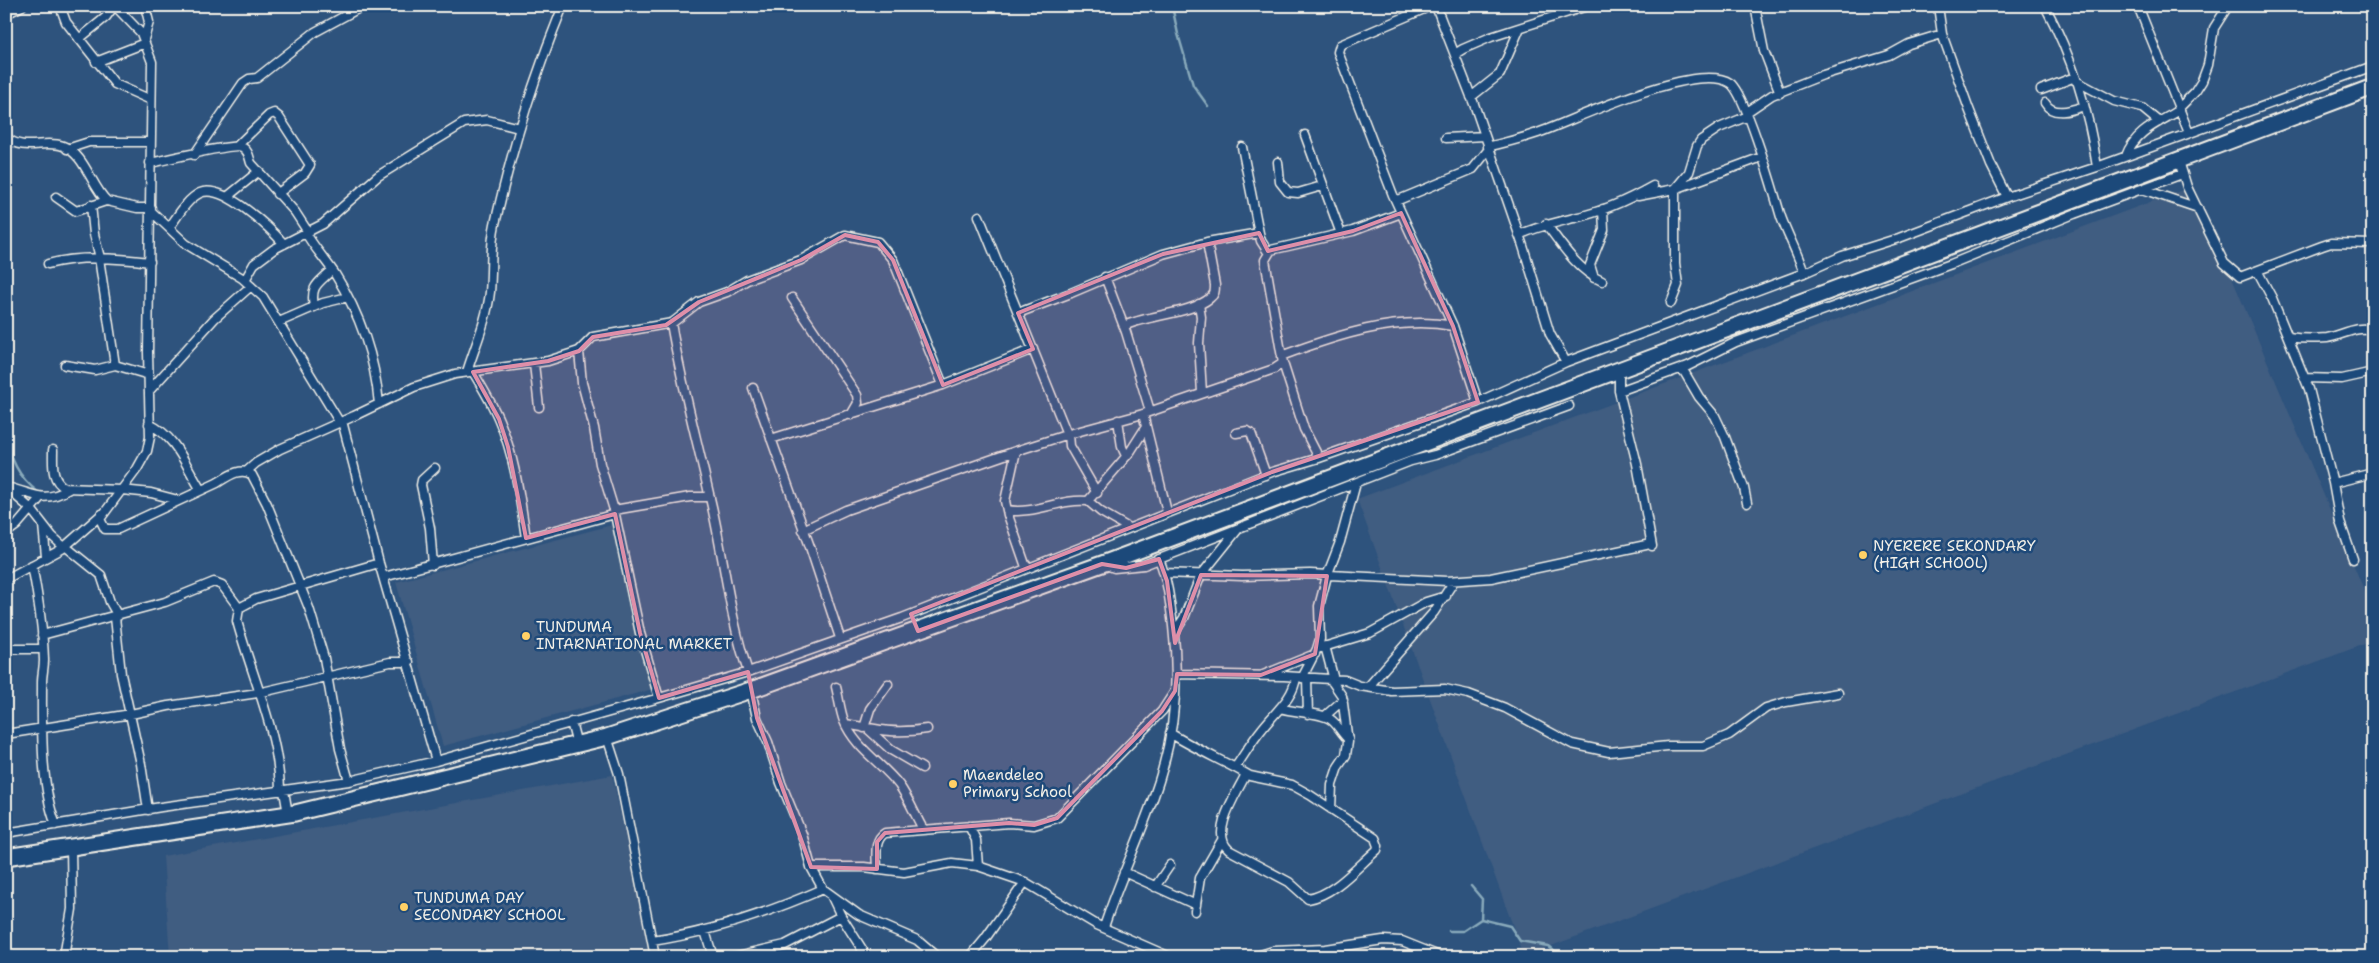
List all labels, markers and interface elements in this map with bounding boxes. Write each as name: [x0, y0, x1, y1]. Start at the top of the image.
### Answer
place label: NYERERE SEKONDARY (HIGH SCHOOL): [1873, 536, 2036, 573]
marker: NYERERE SEKONDARY (HIGH SCHOOL): [1857, 549, 1869, 561]
place label: TUNDUMA INTARNATIONAL MARKET: [536, 617, 732, 654]
marker: TUNDUMA INTARNATIONAL MARKET: [520, 630, 532, 642]
place label: Maendeleo Primary School: [963, 765, 1072, 802]
marker: Maendeleo Primary School: [947, 778, 959, 790]
place label: TUNDUMA DAY SECONDARY SCHOOL: [414, 888, 565, 925]
marker: TUNDUMA DAY SECONDARY SCHOOL: [398, 901, 410, 913]

